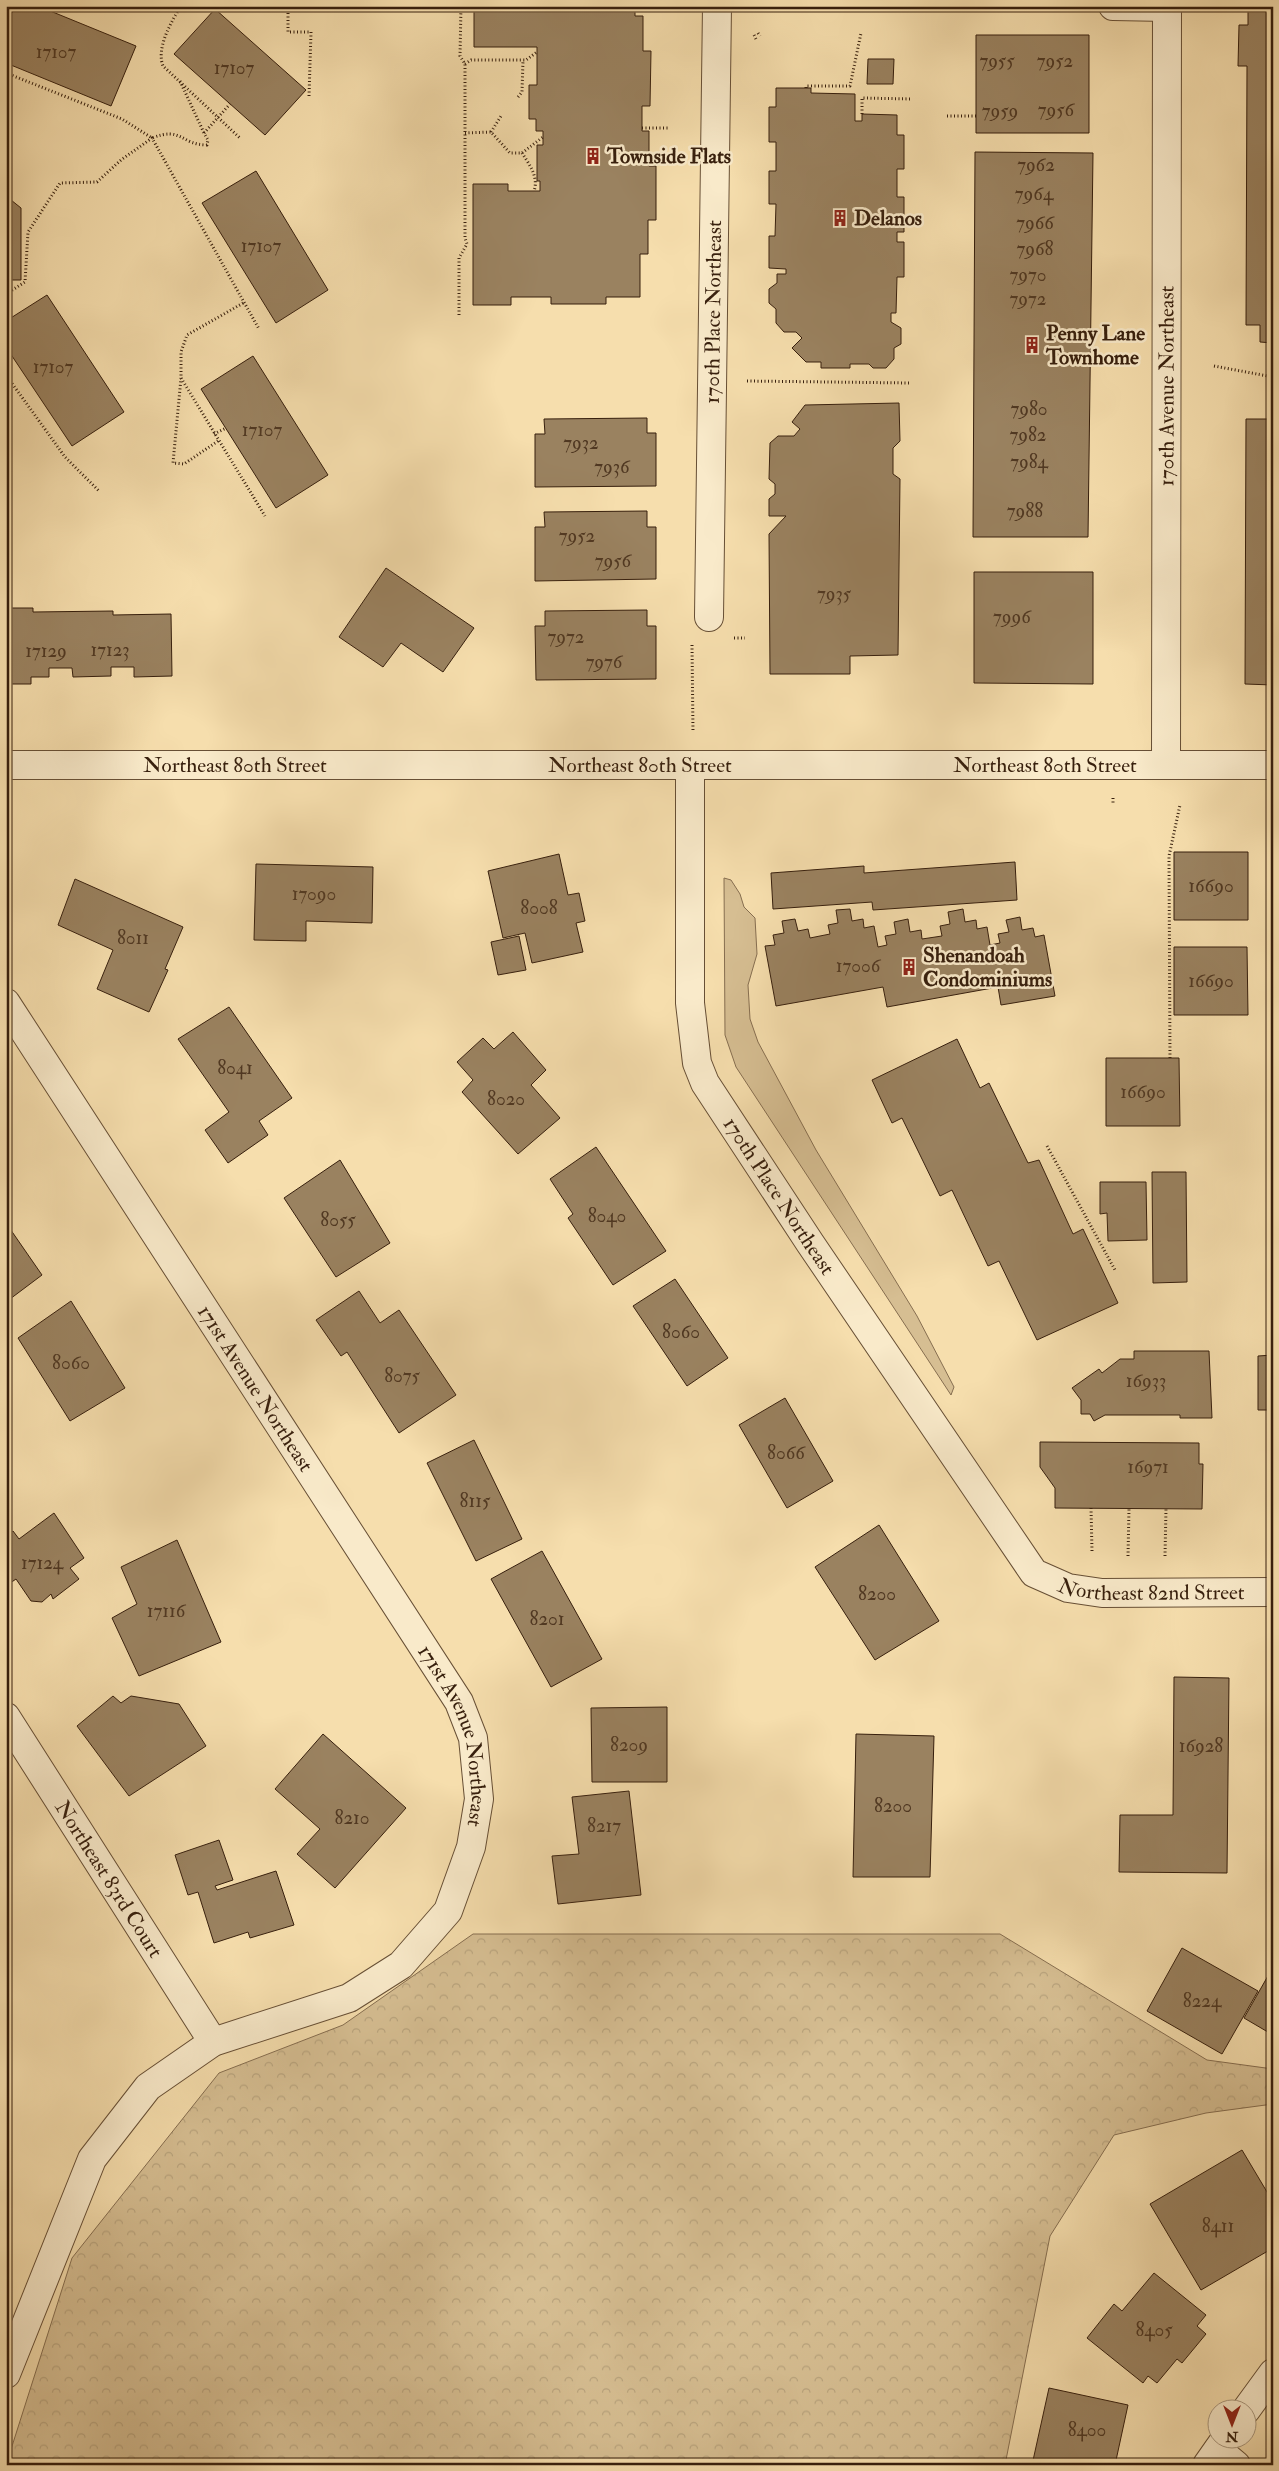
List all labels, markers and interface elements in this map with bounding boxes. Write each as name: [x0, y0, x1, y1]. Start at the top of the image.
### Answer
house number: 17107: [36, 40, 77, 64]
house number: 7955: [979, 49, 1015, 73]
house number: 7952: [1037, 49, 1073, 73]
house number: 17107: [214, 56, 255, 80]
house number: 7956: [1038, 98, 1076, 122]
house number: 7959: [982, 99, 1018, 123]
place label: Townside Flats: [606, 143, 731, 170]
building icon: Townside Flats: [583, 146, 603, 166]
house number: 7962: [1017, 153, 1055, 177]
house number: 7964: [1015, 182, 1054, 206]
place label: Delanos: [854, 205, 922, 232]
building icon: Delanos: [830, 208, 850, 228]
house number: 7966: [1016, 211, 1055, 235]
street label: 170th Place Northeast: [698, 220, 728, 404]
house number: 17107: [241, 234, 282, 258]
house number: 7968: [1017, 237, 1054, 261]
house number: 7970: [1010, 263, 1046, 287]
street label: 170th Avenue Northeast: [1153, 285, 1180, 486]
house number: 7972: [1010, 287, 1046, 311]
place label: Penny Lane Townhome: [1045, 320, 1145, 371]
building icon: Penny Lane Townhome: [1022, 335, 1042, 355]
house number: 17107: [33, 355, 74, 379]
house number: 7980: [1010, 397, 1048, 421]
house number: 17107: [242, 418, 283, 442]
house number: 7982: [1010, 423, 1047, 447]
house number: 7932: [563, 431, 599, 455]
house number: 7984: [1010, 450, 1049, 474]
house number: 7936: [594, 455, 631, 479]
house number: 7988: [1007, 499, 1043, 523]
house number: 7952: [559, 524, 595, 548]
house number: 7956: [595, 549, 633, 573]
house number: 7935: [817, 582, 852, 606]
house number: 7996: [993, 605, 1032, 629]
house number: 7972: [548, 625, 584, 649]
house number: 17123: [90, 638, 130, 662]
house number: 17129: [25, 639, 67, 663]
house number: 7976: [586, 650, 624, 674]
street label: Northeast 80th Street: [143, 752, 327, 779]
street label: Northeast 80th Street: [548, 752, 732, 779]
street label: Northeast 80th Street: [953, 752, 1137, 779]
house number: 16690: [1188, 874, 1234, 898]
house number: 17090: [292, 882, 336, 906]
house number: 8008: [520, 896, 558, 920]
house number: 8011: [117, 926, 149, 950]
place label: Shenandoah Condominiums: [923, 942, 1052, 993]
house number: 17006: [836, 954, 882, 978]
building icon: Shenandoah Condominiums: [899, 957, 919, 977]
house number: 16690: [1188, 969, 1234, 993]
house number: 8041: [217, 1056, 253, 1080]
house number: 16690: [1120, 1080, 1166, 1104]
house number: 8020: [487, 1087, 525, 1111]
street label: 170th Place Northeast: [717, 1112, 841, 1280]
house number: 8040: [588, 1204, 626, 1228]
house number: 8055: [320, 1208, 356, 1232]
street label: 171st Avenue Northeast: [192, 1300, 320, 1477]
house number: 8060: [662, 1320, 700, 1344]
house number: 8060: [52, 1351, 90, 1375]
house number: 8075: [384, 1364, 421, 1388]
house number: 16933: [1126, 1369, 1166, 1393]
house number: 8066: [767, 1441, 806, 1465]
house number: 16971: [1127, 1455, 1169, 1479]
house number: 8115: [460, 1489, 491, 1513]
house number: 17124: [21, 1551, 64, 1575]
street label: Northeast 82nd Street: [1054, 1572, 1245, 1607]
house number: 8200: [858, 1582, 896, 1606]
house number: 17116: [147, 1599, 187, 1623]
house number: 8201: [530, 1607, 564, 1631]
street label: 171st Avenue Northeast: [412, 1639, 493, 1829]
house number: 8209: [610, 1733, 648, 1757]
house number: 16928: [1179, 1734, 1223, 1758]
house number: 8200: [874, 1794, 912, 1818]
street label: Northeast 83rd Court: [49, 1795, 169, 1963]
house number: 8210: [335, 1806, 369, 1830]
house number: 8217: [587, 1814, 621, 1838]
house number: 8224: [1183, 1989, 1222, 2013]
house number: 8411: [1202, 2214, 1234, 2238]
house number: 8405: [1135, 2318, 1173, 2342]
north arrow: [1206, 2398, 1256, 2448]
house number: 8400: [1068, 2418, 1106, 2442]
text: N: [1225, 2428, 1239, 2445]

